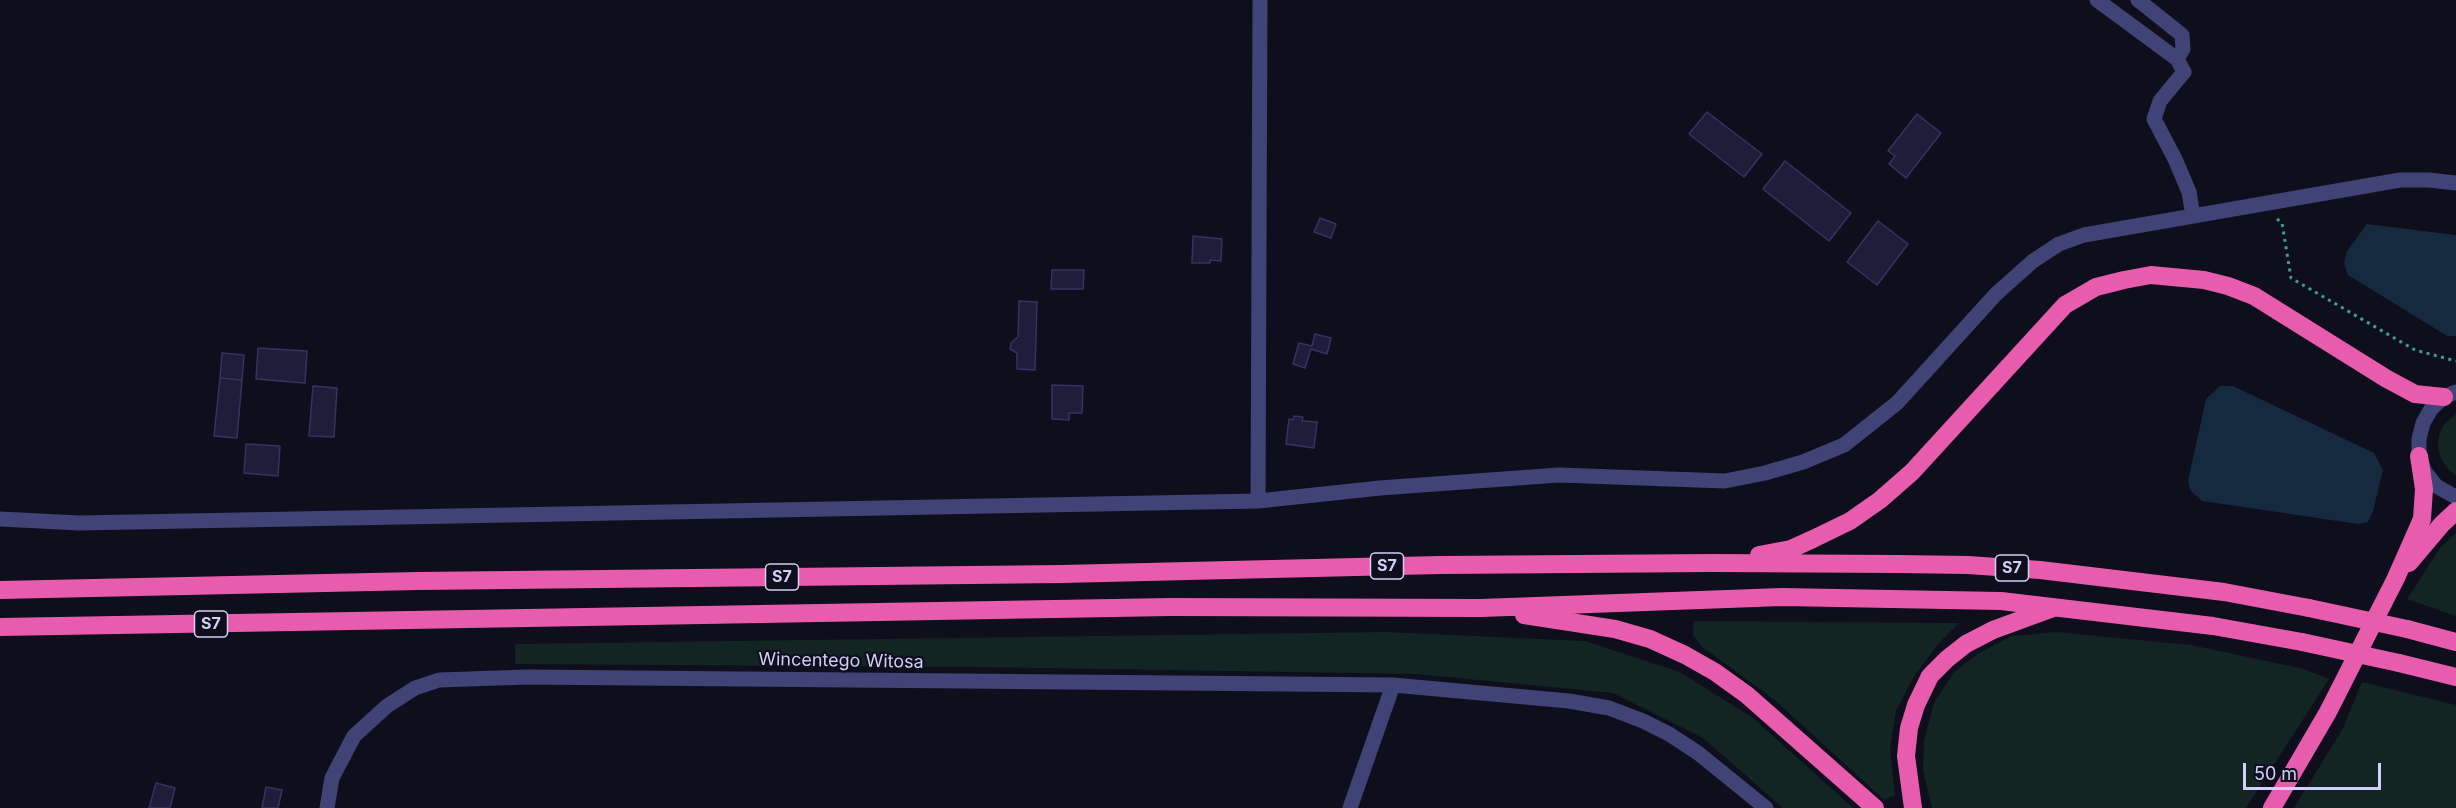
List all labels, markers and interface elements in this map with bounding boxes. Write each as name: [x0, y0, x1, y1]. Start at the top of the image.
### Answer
road number: S7: [1370, 553, 1404, 579]
road number: S7: [1996, 555, 2028, 581]
road number: S7: [766, 564, 798, 590]
road number: S7: [194, 611, 228, 637]
street label: Wincentego Witosa: [758, 649, 924, 673]
scale bar: [2246, 751, 2384, 789]
text: 50 m: [2254, 763, 2297, 784]

